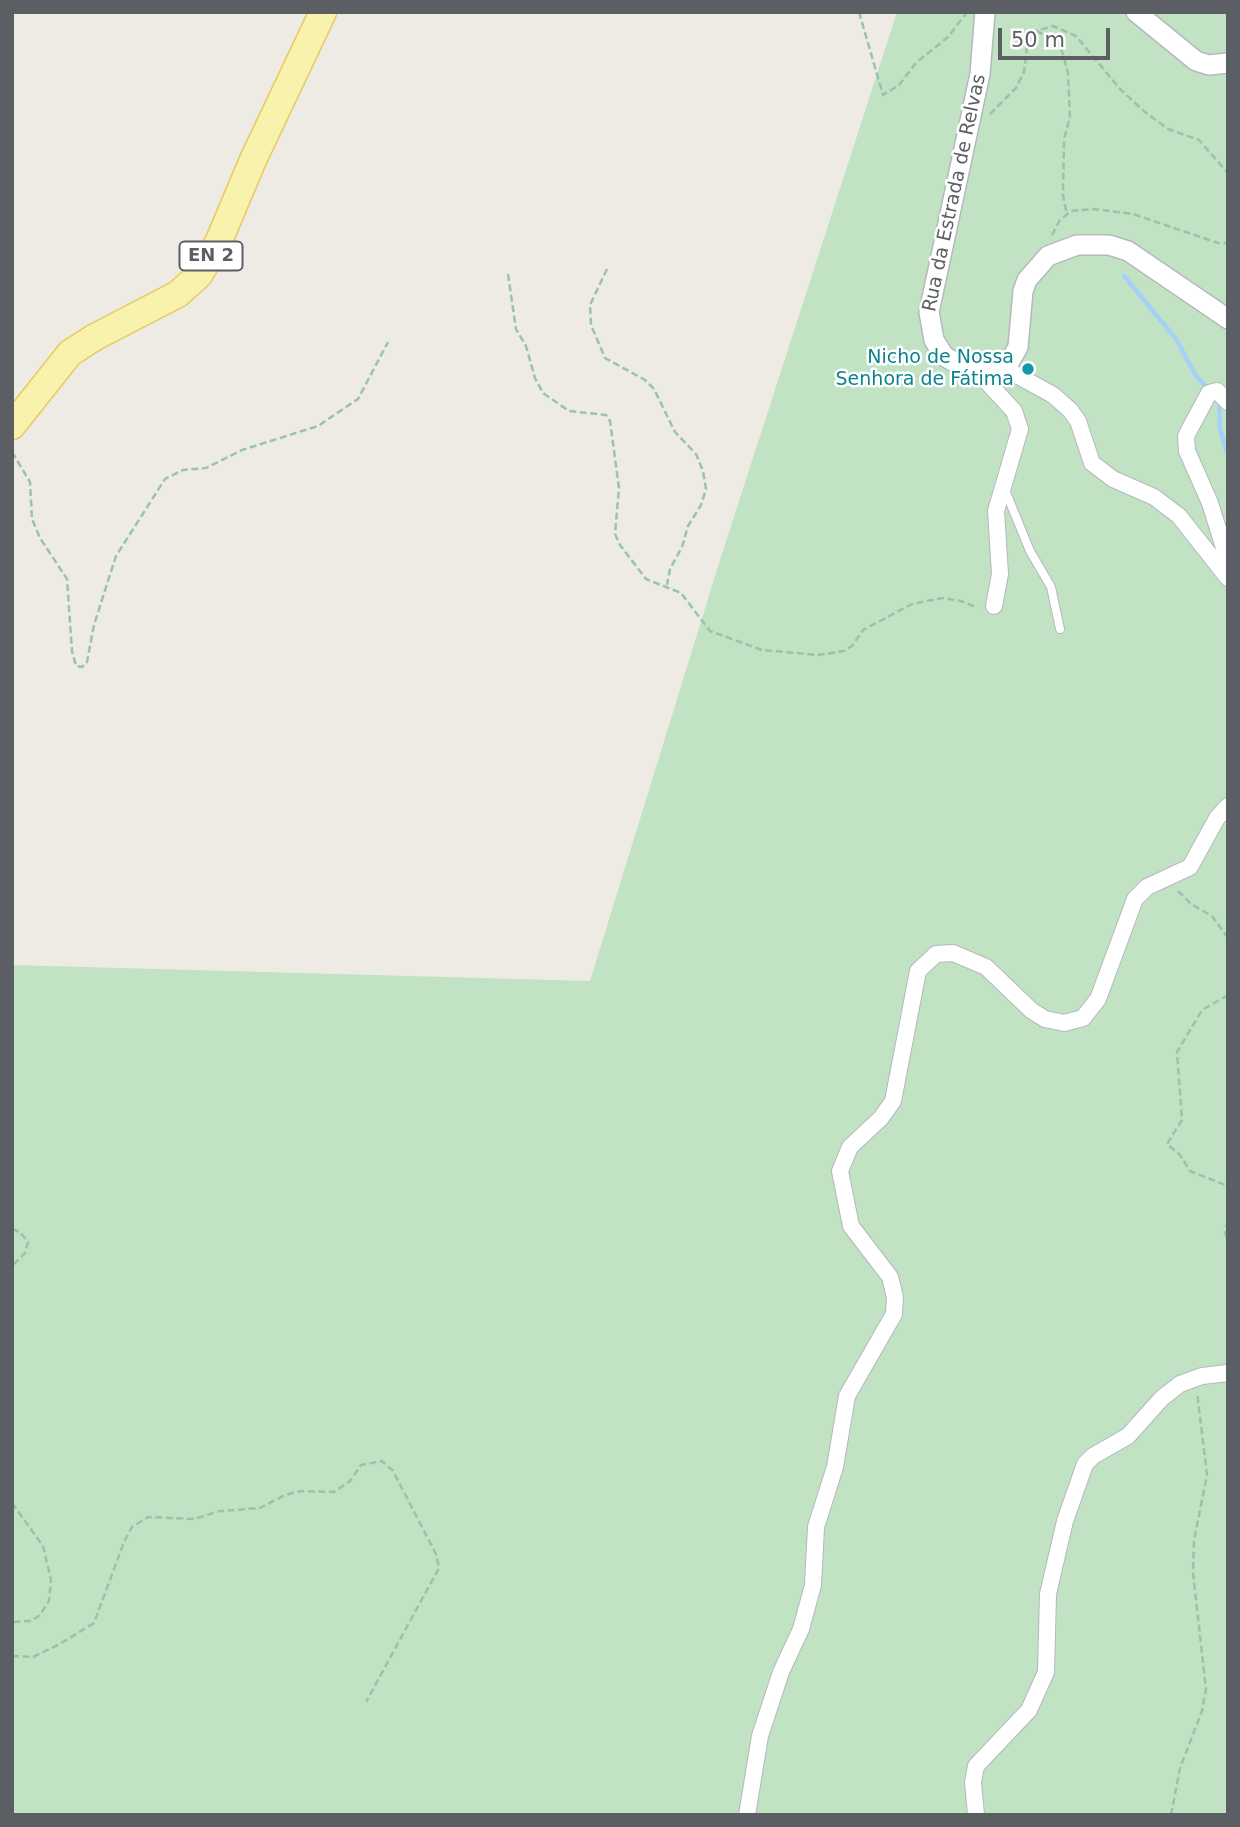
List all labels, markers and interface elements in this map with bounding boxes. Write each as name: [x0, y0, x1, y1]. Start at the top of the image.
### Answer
scale bar: [1002, 14, 1114, 58]
text: 50 m: [1011, 28, 1065, 52]
street label: Rua da Estrada de Relvas: [919, 72, 991, 314]
road number: EN 2: [180, 242, 242, 270]
place label: Nicho de Nossa Senhora de Fátima: [836, 347, 1014, 391]
marker: Nicho de Nossa Senhora de Fátima: [1020, 361, 1036, 377]

